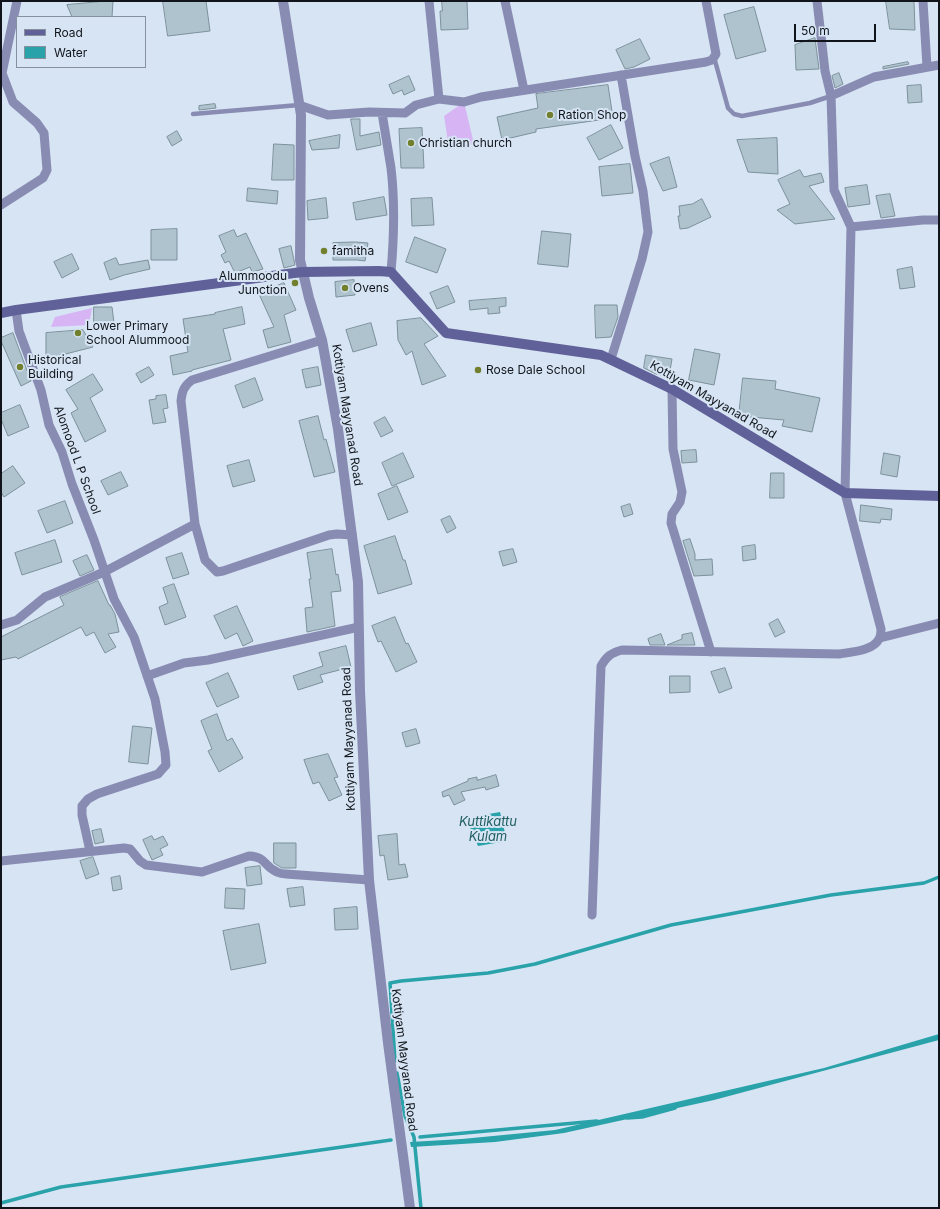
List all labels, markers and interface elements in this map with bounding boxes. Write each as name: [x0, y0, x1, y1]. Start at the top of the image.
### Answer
legend: [16, 16, 146, 68]
scale bar: [796, 16, 878, 42]
text: 50 m: [801, 23, 830, 38]
text: Road: [54, 25, 83, 40]
text: Water: [54, 45, 87, 60]
place label: Ration Shop: [558, 108, 626, 122]
marker: Ration Shop: [545, 110, 555, 120]
place label: Christian church: [419, 136, 512, 150]
marker: Christian church: [406, 138, 416, 148]
place label: famitha: [332, 244, 374, 258]
marker: famitha: [319, 246, 329, 256]
place label: Alummoodu Junction: [219, 269, 287, 297]
marker: Alummoodu Junction: [290, 278, 300, 288]
place label: Ovens: [353, 281, 389, 295]
marker: Ovens: [340, 283, 350, 293]
place label: Lower Primary School Alummood: [86, 319, 189, 347]
marker: Lower Primary School Alummood: [73, 328, 83, 338]
street label: Kottiyam Mayyanad Road: [329, 343, 365, 487]
place label: Historical Building: [28, 353, 81, 381]
street label: Kottiyam Mayyanad Road: [647, 358, 779, 442]
marker: Historical Building: [15, 362, 25, 372]
place label: Rose Dale School: [486, 363, 585, 377]
marker: Rose Dale School: [473, 365, 483, 375]
street label: Alomood L P School: [51, 404, 103, 516]
street label: Kottiyam Mayyanad Road: [339, 667, 359, 811]
water label: Kuttikattu Kulam: [459, 814, 517, 845]
street label: Kottiyam Mayyanad Road: [388, 988, 420, 1132]

